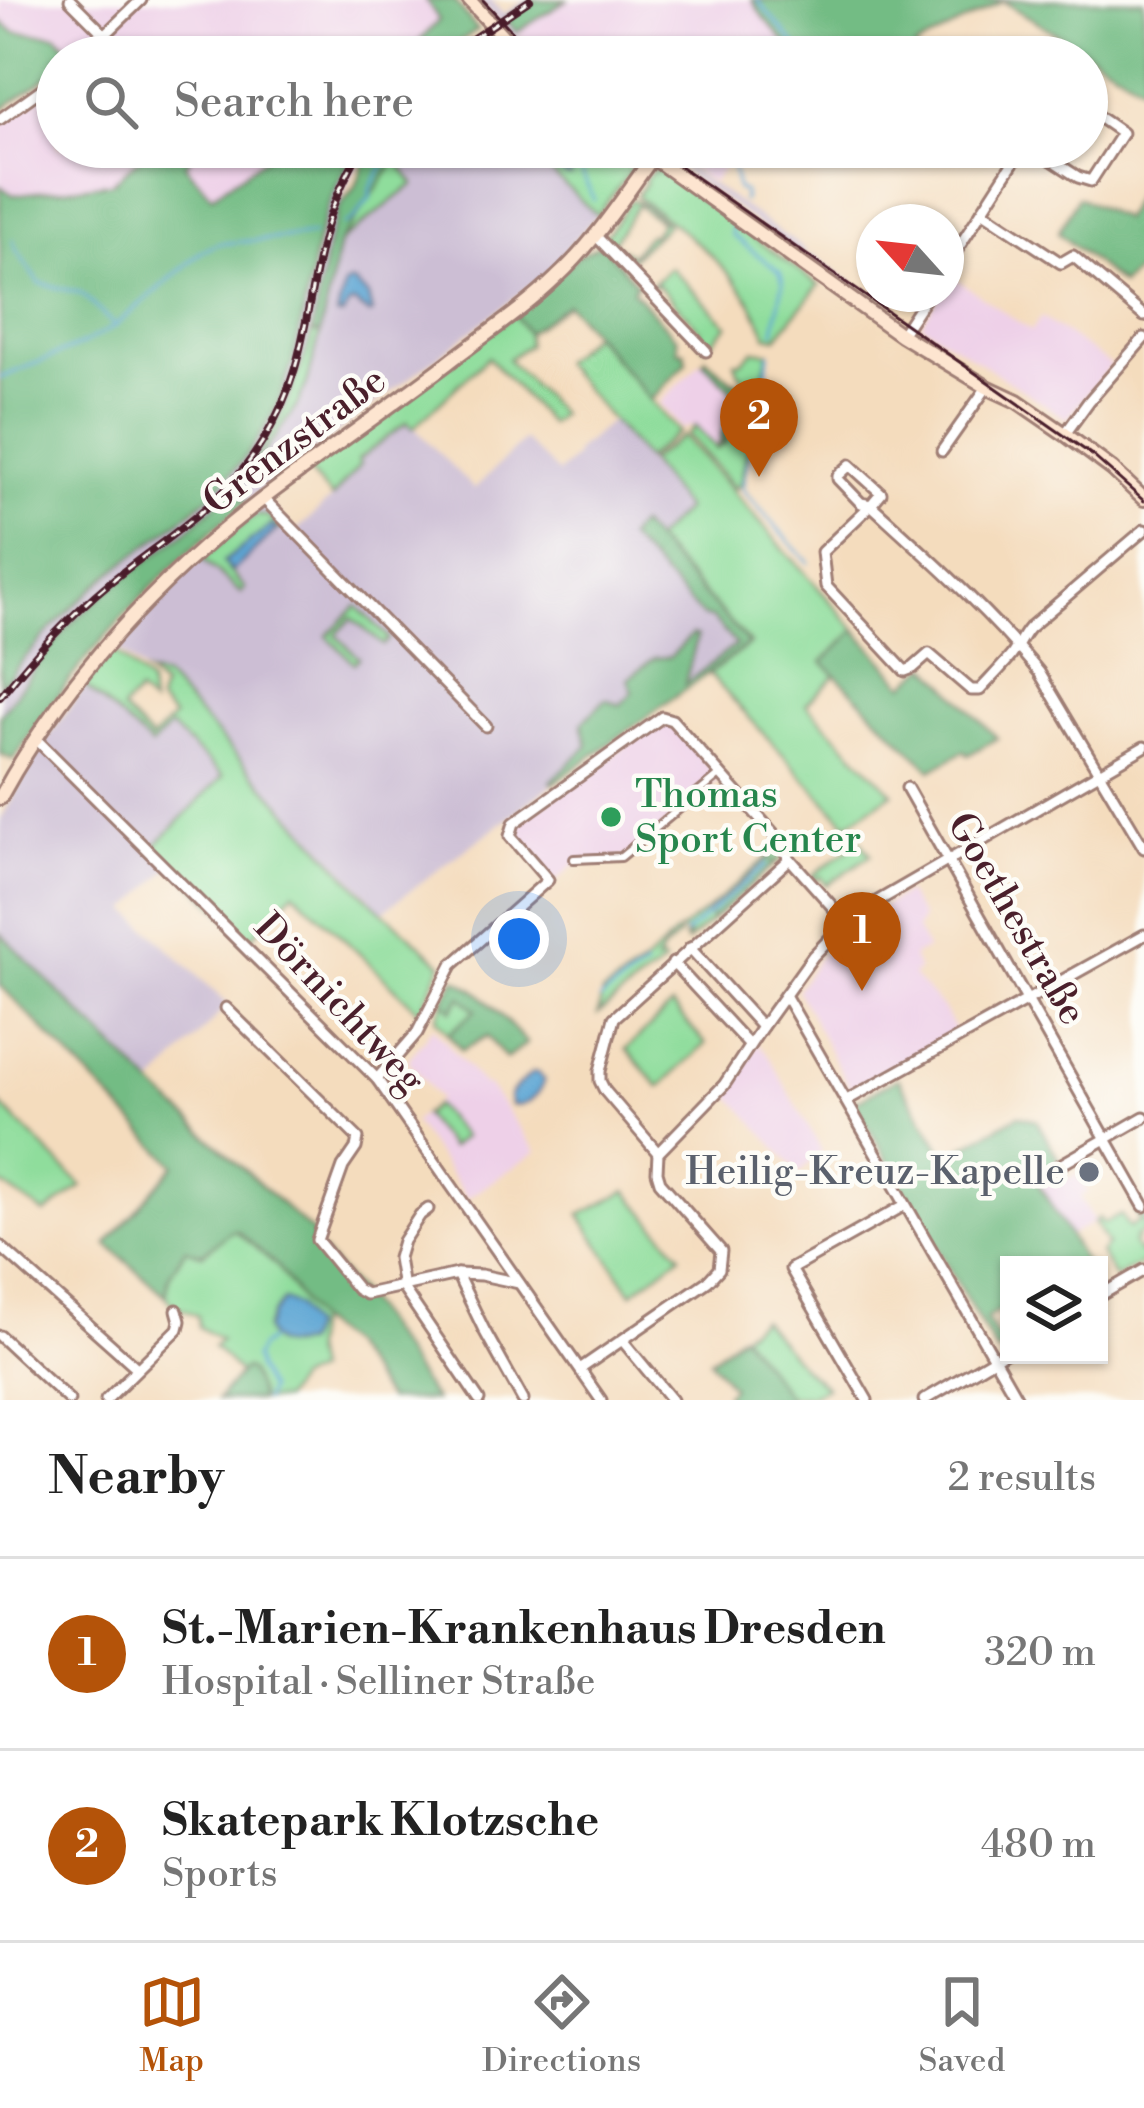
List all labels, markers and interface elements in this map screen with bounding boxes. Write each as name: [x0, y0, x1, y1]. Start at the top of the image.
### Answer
search box: [36, 36, 1108, 168]
icon: search: [78, 69, 144, 135]
text: Search here: [174, 74, 414, 131]
north arrow: [856, 204, 964, 312]
street label: Grenzstraße: [194, 356, 396, 526]
pin: 2: [720, 378, 798, 477]
place label: Thomas Sport Center: [635, 771, 861, 865]
marker: Thomas Sport Center: [598, 804, 624, 830]
street label: Goethestraße: [936, 804, 1096, 1034]
pin: 1: [823, 892, 901, 991]
street label: Dörnichtweg: [243, 904, 435, 1104]
your location: [489, 909, 549, 969]
place label: Heilig-Kreuz-Kapelle: [685, 1148, 1065, 1197]
marker: Heilig-Kreuz-Kapelle: [1076, 1159, 1102, 1185]
map controls: [1000, 1256, 1108, 1364]
button: layers: [1000, 1256, 1108, 1364]
text: Nearby: [48, 1446, 224, 1510]
text: 2 results: [948, 1454, 1096, 1503]
text: St.-Marien-Krankenhaus Dresden: [162, 1601, 886, 1658]
text: 1: [78, 1629, 96, 1678]
text: 320 m: [984, 1629, 1096, 1678]
text: Hospital · Selliner Straße: [162, 1658, 596, 1707]
text: Skatepark Klotzsche: [162, 1793, 599, 1850]
text: 2: [75, 1821, 99, 1870]
text: 480 m: [981, 1821, 1096, 1870]
text: Sports: [162, 1850, 278, 1899]
tab: Map: [139, 1969, 205, 2082]
tab: Directions: [482, 1969, 641, 2082]
tab: Saved: [919, 1969, 1005, 2082]

